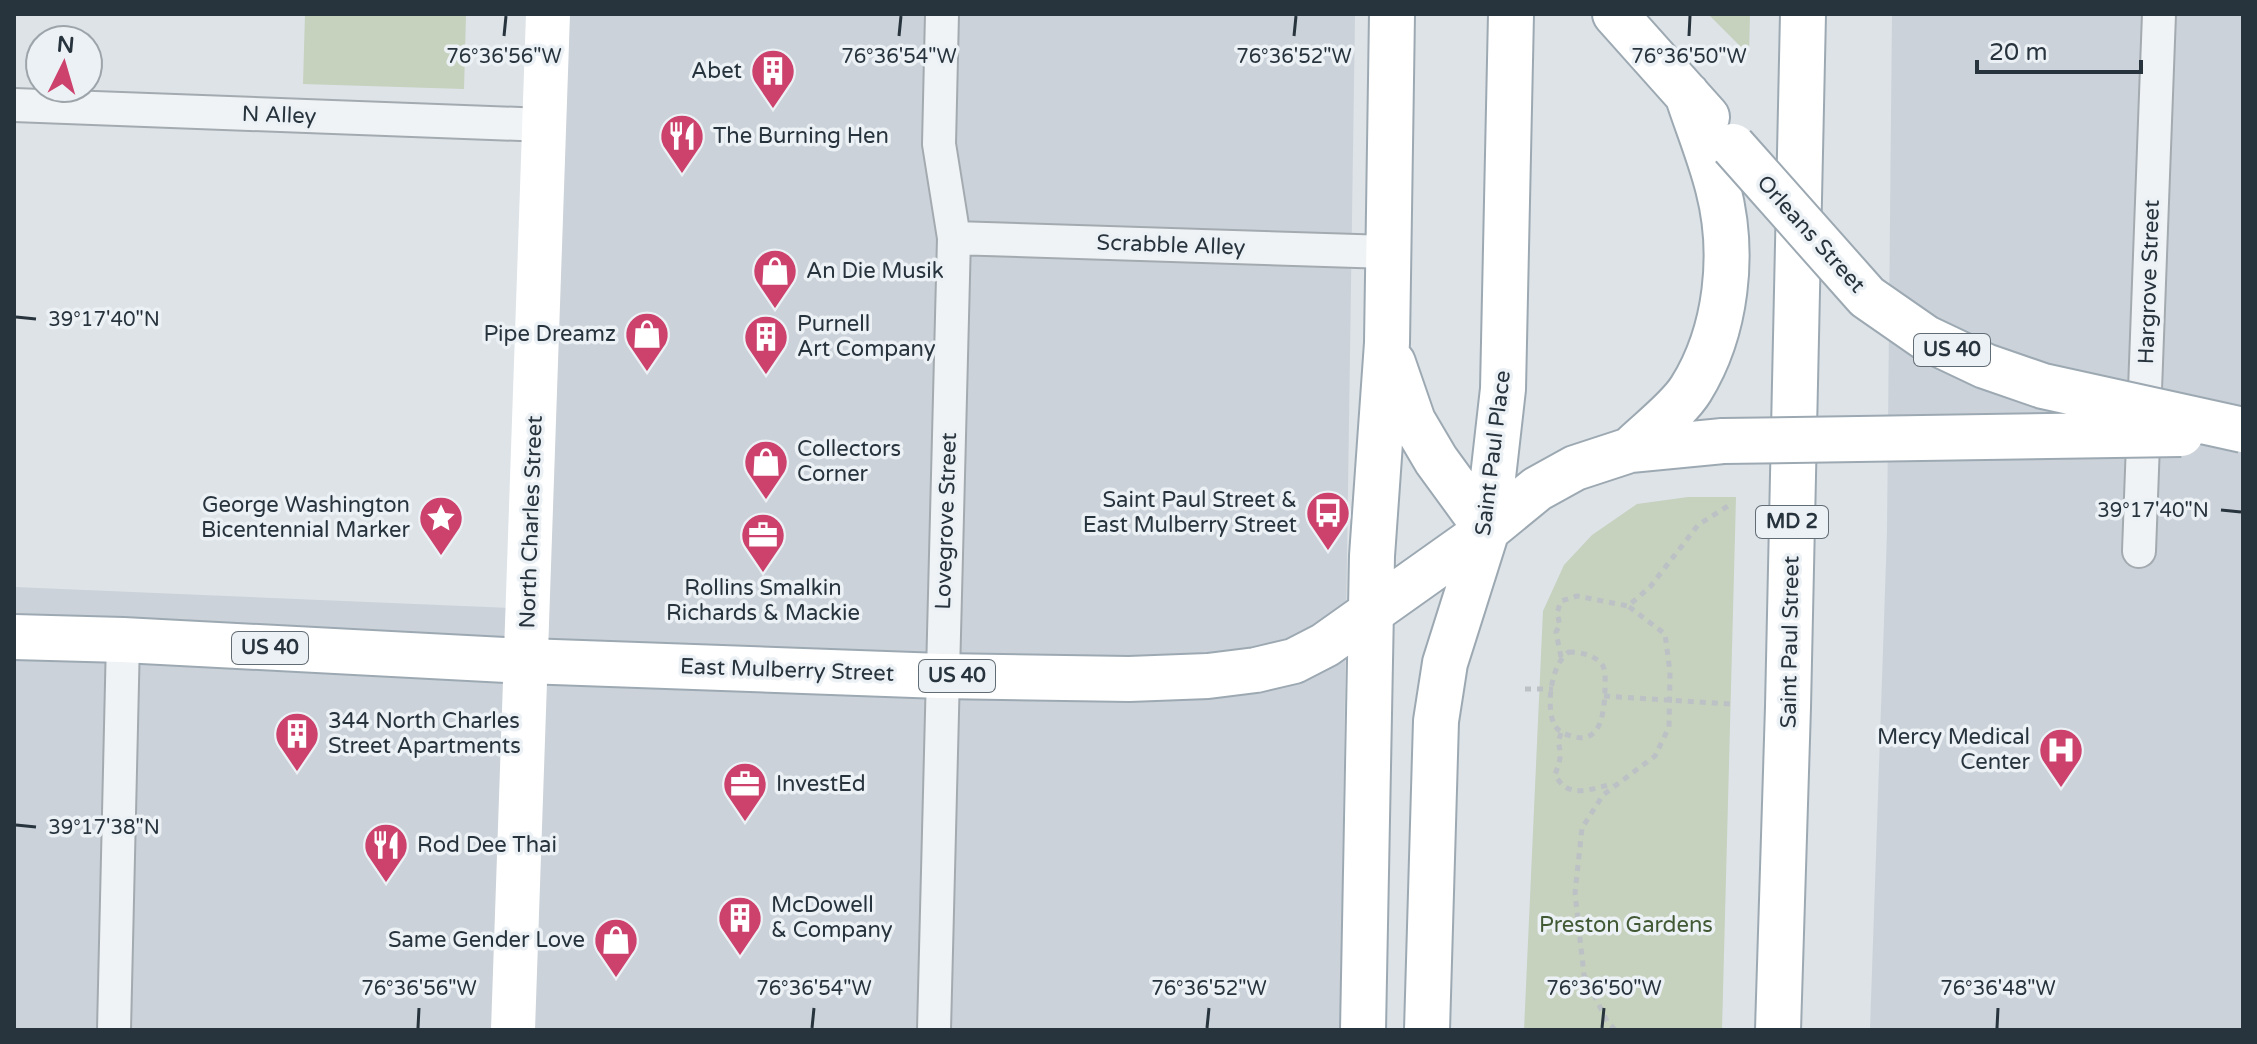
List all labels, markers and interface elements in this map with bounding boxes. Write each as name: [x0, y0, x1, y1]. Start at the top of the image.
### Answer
north arrow: [24, 24, 104, 104]
scale bar: [1977, 24, 2141, 74]
text: N: [56, 31, 76, 59]
text: 20 m: [1989, 38, 2047, 67]
text: 76°36'56"W: [446, 45, 562, 69]
text: 76°36'54"W: [841, 45, 957, 69]
text: 76°36'52"W: [1236, 45, 1352, 69]
text: 76°36'50"W: [1631, 45, 1747, 69]
building icon: Abet: [749, 47, 797, 110]
place label: Abet: [691, 58, 742, 84]
street label: N Alley: [241, 101, 317, 129]
restaurant icon: The Burning Hen: [658, 112, 706, 175]
place label: The Burning Hen: [713, 123, 889, 149]
street label: Orleans Street: [1752, 170, 1870, 298]
street label: Hargrove Street: [2133, 199, 2165, 365]
street label: Scrabble Alley: [1096, 229, 1246, 261]
shop icon: An Die Musik: [751, 247, 799, 310]
place label: An Die Musik: [806, 258, 944, 284]
text: 39°17'40"N: [48, 308, 160, 332]
shop icon: Pipe Dreamz: [623, 310, 671, 373]
place label: Purnell Art Company: [797, 311, 936, 362]
building icon: Purnell Art Company: [742, 313, 790, 376]
place label: Pipe Dreamz: [483, 321, 616, 347]
road number: US 40: [1914, 334, 1990, 366]
street label: Saint Paul Place: [1470, 369, 1516, 537]
street label: North Charles Street: [514, 415, 548, 629]
street label: Lovegrove Street: [930, 432, 962, 610]
place label: Collectors Corner: [797, 436, 901, 487]
shop icon: Collectors Corner: [742, 438, 790, 501]
place label: Saint Paul Street & East Mulberry Street: [1083, 487, 1297, 538]
bus stop icon: Saint Paul Street & East Mulberry Street: [1304, 489, 1352, 552]
place label: George Washington Bicentennial Marker: [201, 492, 411, 543]
place icon: George Washington Bicentennial Marker: [417, 494, 465, 557]
text: 39°17'40"N: [2097, 499, 2209, 523]
road number: MD 2: [1756, 506, 1828, 538]
office icon: Rollins Smalkin Richards & Mackie: [739, 511, 787, 574]
street label: Saint Paul Street: [1775, 555, 1805, 729]
place label: Rollins Smalkin Richards & Mackie: [666, 575, 860, 626]
road number: US 40: [232, 632, 308, 664]
street label: East Mulberry Street: [679, 653, 895, 687]
road number: US 40: [919, 660, 995, 692]
place label: 344 North Charles Street Apartments: [328, 708, 521, 759]
building icon: 344 North Charles Street Apartments: [273, 710, 321, 773]
place label: Mercy Medical Center: [1877, 724, 2031, 775]
hospital icon: Mercy Medical Center: [2037, 726, 2085, 789]
office icon: InvestEd: [721, 760, 769, 823]
place label: InvestEd: [776, 771, 866, 797]
text: 39°17'38"N: [48, 816, 160, 840]
restaurant icon: Rod Dee Thai: [362, 821, 410, 884]
place label: Rod Dee Thai: [417, 832, 557, 858]
place label: McDowell & Company: [771, 892, 893, 943]
building icon: McDowell & Company: [716, 894, 764, 957]
park label: Preston Gardens: [1539, 912, 1713, 938]
shop icon: Same Gender Love: [592, 916, 640, 979]
place label: Same Gender Love: [388, 927, 585, 953]
text: 76°36'56"W: [361, 977, 477, 1001]
text: 76°36'54"W: [756, 977, 872, 1001]
text: 76°36'52"W: [1151, 977, 1267, 1001]
text: 76°36'50"W: [1546, 977, 1662, 1001]
text: 76°36'48"W: [1940, 977, 2056, 1001]

